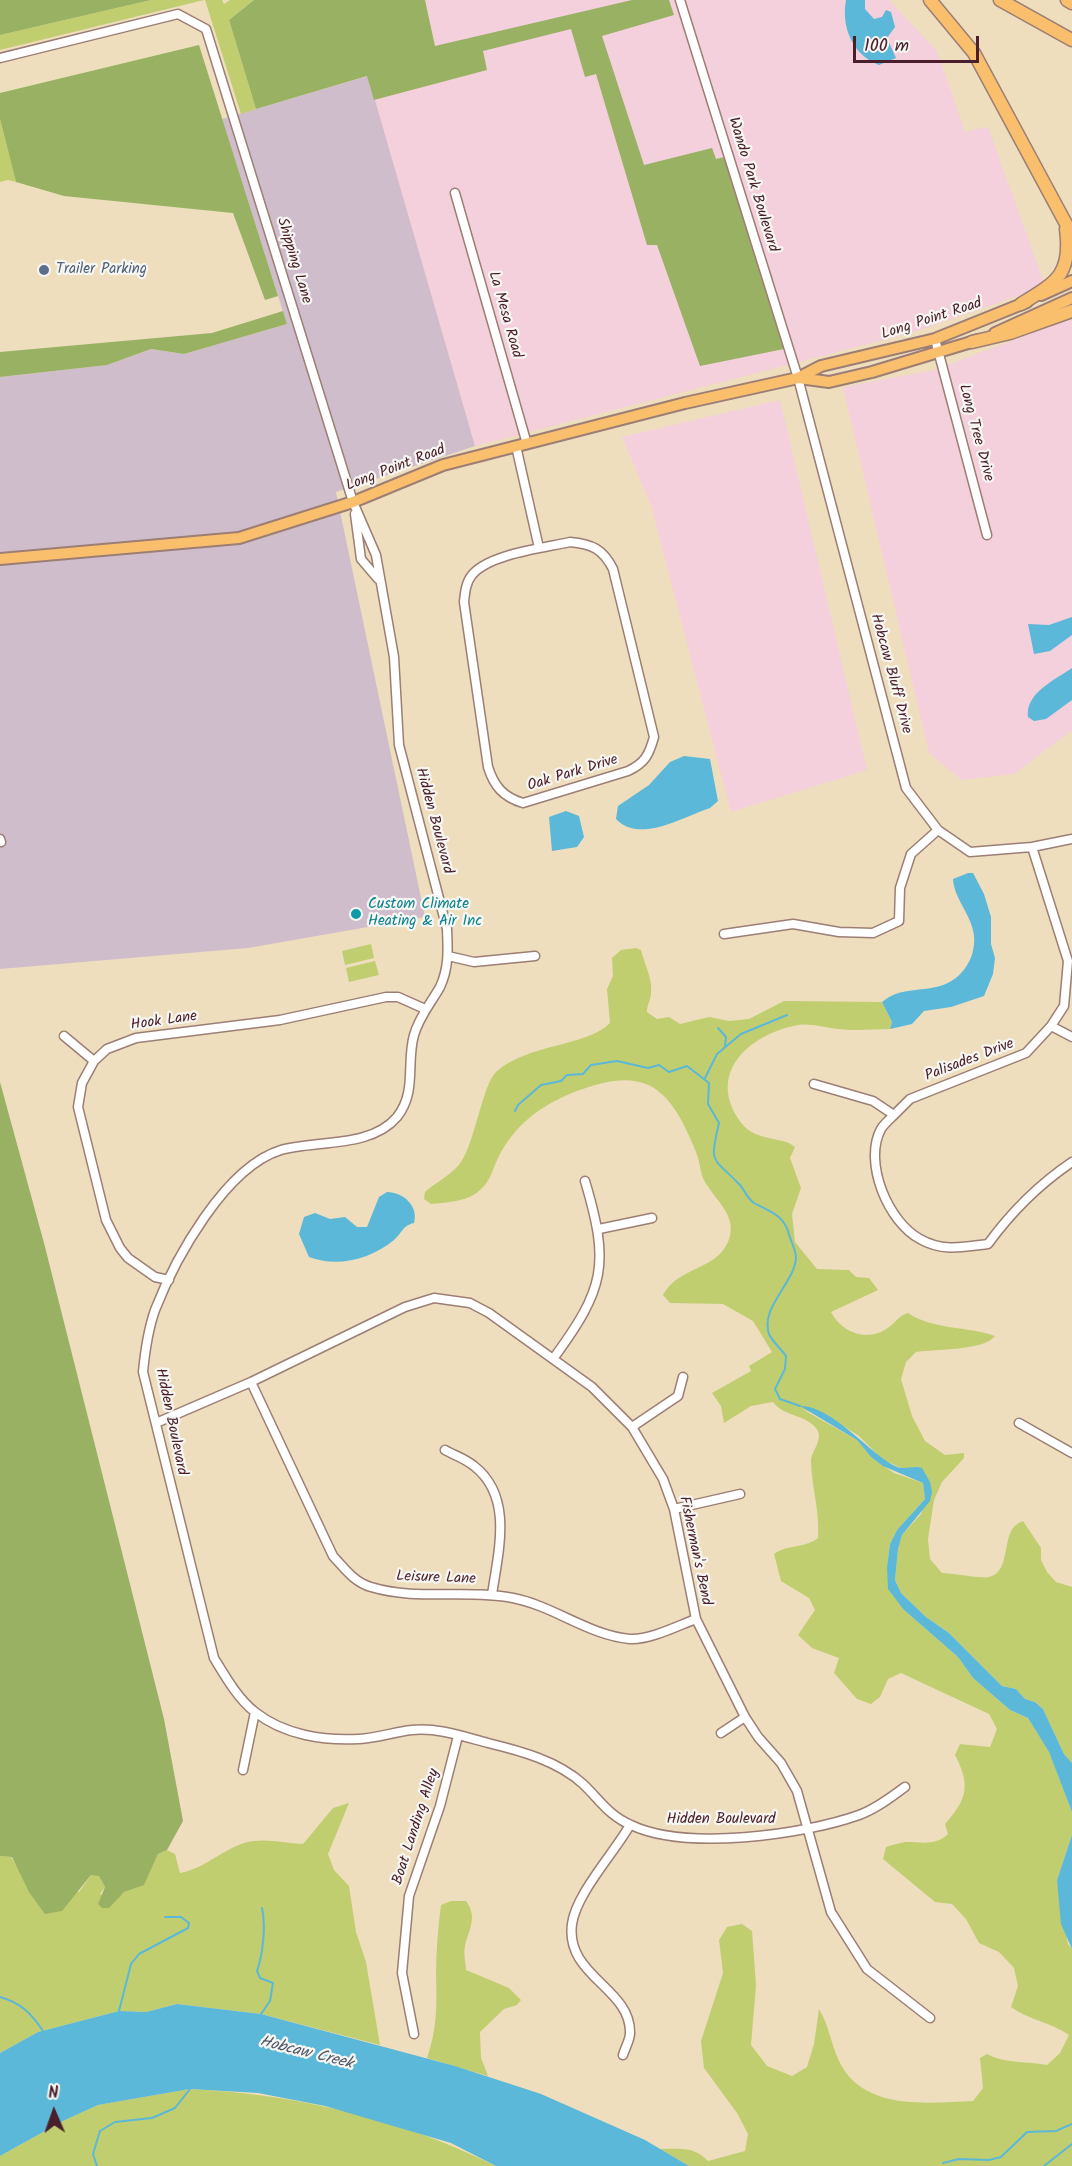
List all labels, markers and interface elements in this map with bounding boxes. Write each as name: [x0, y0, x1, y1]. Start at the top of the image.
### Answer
scale bar: [856, 24, 982, 62]
text: 100 m: [864, 32, 909, 61]
street label: Wando Park Boulevard: [723, 115, 781, 255]
street label: Shipping Lane: [271, 216, 315, 306]
place label: Trailer Parking: [56, 261, 147, 279]
marker: Trailer Parking: [37, 263, 51, 277]
street label: La Mesa Road: [483, 270, 525, 360]
street label: Long Point Road: [880, 295, 984, 345]
street label: Long Tree Drive: [953, 382, 997, 484]
street label: Long Point Road: [344, 442, 448, 496]
street label: Hobcaw Bluff Drive: [865, 612, 915, 736]
street label: Oak Park Drive: [526, 752, 620, 796]
street label: Hidden Boulevard: [410, 766, 456, 876]
place label: Custom Climate Heating & Air Inc: [368, 896, 482, 931]
marker: Custom Climate Heating & Air Inc: [349, 907, 363, 921]
street label: Hook Lane: [130, 1008, 198, 1036]
street label: Palisades Drive: [923, 1036, 1017, 1086]
street label: Hidden Boulevard: [150, 1367, 190, 1477]
street label: Fisherman's Bend: [674, 1495, 714, 1607]
street label: Leisure Lane: [396, 1569, 476, 1589]
street label: Boat Landing Alley: [390, 1767, 444, 1887]
street label: Hidden Boulevard: [666, 1811, 776, 1829]
water label: Hobcaw Creek: [258, 2033, 354, 2075]
text: N: [48, 2081, 59, 2106]
north arrow: [24, 2082, 84, 2142]

